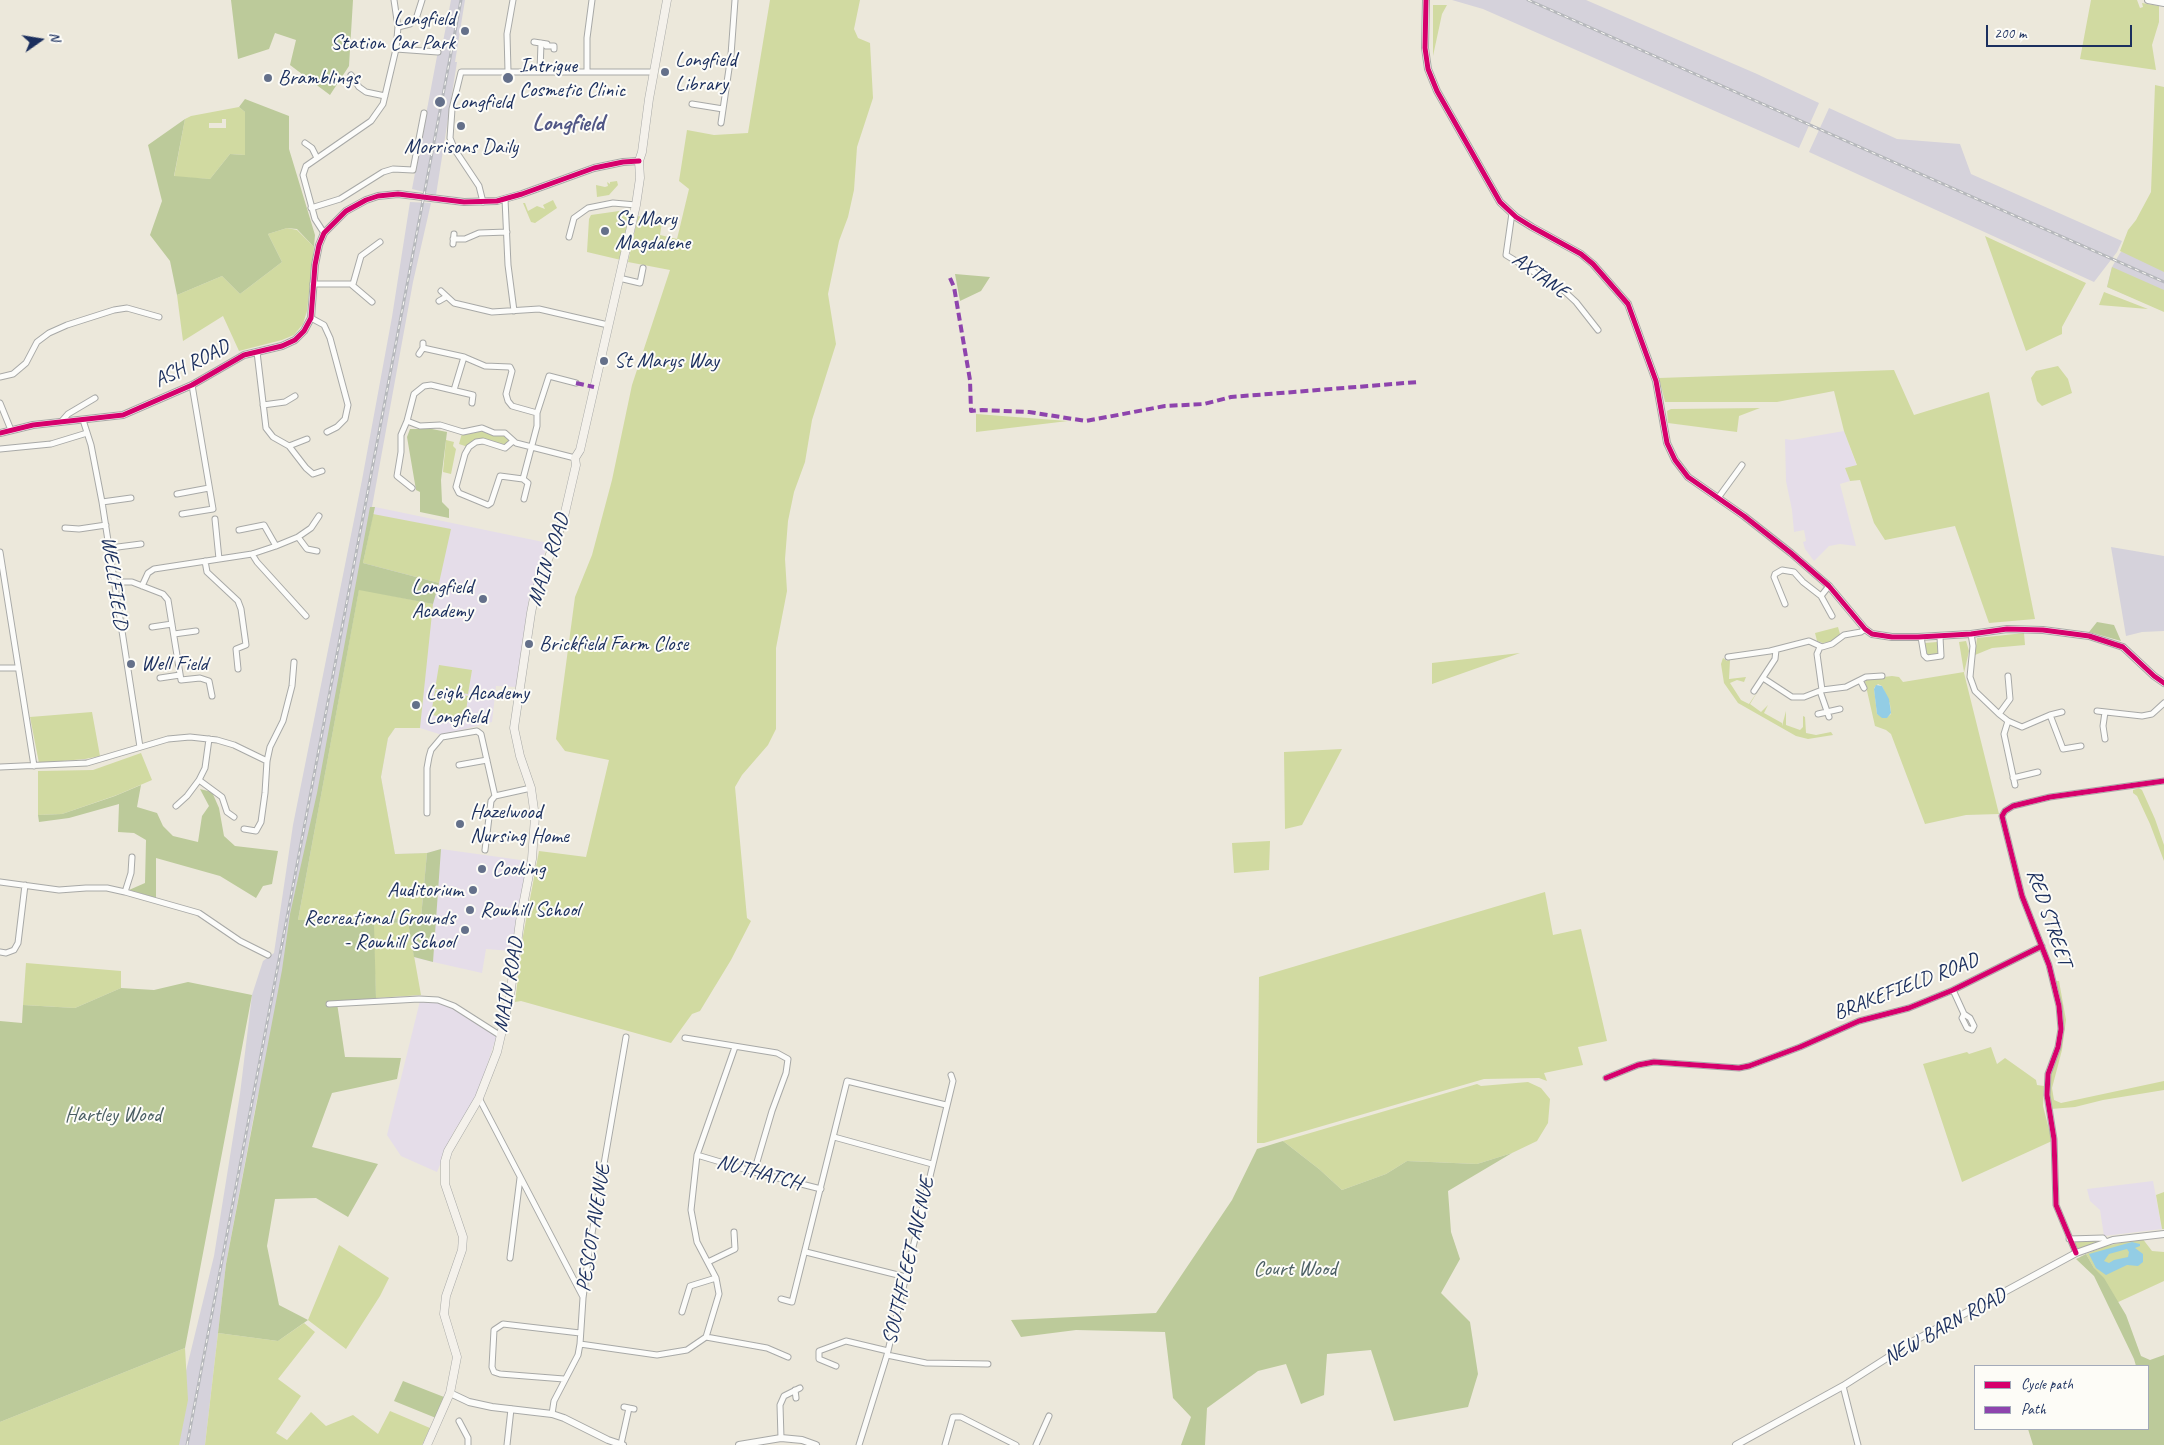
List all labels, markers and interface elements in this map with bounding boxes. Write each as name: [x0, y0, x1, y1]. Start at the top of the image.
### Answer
place label: Longfield Station Car Park: [330, 6, 455, 56]
north arrow: [15, 15, 65, 65]
scale bar: [1989, 15, 2135, 47]
text: 200 m: [1994, 24, 2026, 43]
marker: Longfield Station Car Park: [459, 25, 471, 37]
text: N: [46, 30, 64, 43]
place label: Longfield Library: [675, 47, 737, 97]
place label: Intrigue Cosmetic Clinic: [519, 53, 625, 103]
place label: Bramblings: [278, 65, 359, 91]
marker: Longfield Library: [659, 66, 671, 78]
marker: Intrigue Cosmetic Clinic: [501, 71, 515, 85]
marker: Bramblings: [262, 72, 274, 84]
place label: Longfield: [451, 89, 513, 115]
marker: Longfield: [433, 95, 447, 109]
district label: Longfield: [532, 110, 604, 138]
marker: Morrisons Daily: [455, 120, 467, 132]
place label: Morrisons Daily: [404, 134, 518, 160]
place label: St Mary Magdalene: [615, 206, 690, 256]
marker: St Mary Magdalene: [599, 225, 611, 237]
street label: AXTANE: [1507, 247, 1573, 305]
street label: ASH ROAD: [150, 334, 234, 394]
place label: St Marys Way: [614, 348, 719, 374]
marker: St Marys Way: [598, 355, 610, 367]
street label: MAIN ROAD: [522, 511, 576, 609]
street label: WELLFIELD: [95, 535, 133, 631]
place label: Longfield Academy: [411, 574, 473, 624]
marker: Longfield Academy: [477, 593, 489, 605]
place label: Brickfield Farm Close: [539, 631, 688, 657]
marker: Brickfield Farm Close: [523, 638, 535, 650]
place label: Well Field: [141, 651, 208, 677]
marker: Well Field: [125, 658, 137, 670]
place label: Leigh Academy Longfield: [426, 680, 529, 730]
marker: Leigh Academy Longfield: [410, 699, 422, 711]
place label: Hazelwood Nursing Home: [470, 799, 569, 849]
marker: Hazelwood Nursing Home: [454, 818, 466, 830]
place label: Cooking: [492, 856, 545, 882]
marker: Cooking: [476, 863, 488, 875]
street label: RED STREET: [2021, 866, 2077, 970]
place label: Auditorium: [387, 877, 463, 903]
marker: Auditorium: [467, 884, 479, 896]
place label: Rowhill School: [480, 897, 580, 923]
marker: Rowhill School: [464, 904, 476, 916]
place label: Recreational Grounds - Rowhill School: [304, 905, 455, 955]
marker: Recreational Grounds - Rowhill School: [459, 924, 471, 936]
street label: MAIN ROAD: [488, 936, 530, 1034]
street label: BRAKEFIELD ROAD: [1830, 948, 1982, 1026]
park label: Hartley Wood: [65, 1102, 161, 1128]
street label: NUTHATCH: [714, 1150, 804, 1196]
street label: PESCOT AVENUE: [571, 1162, 617, 1294]
street label: SOUTHFLEET AVENUE: [877, 1175, 941, 1347]
park label: Court Wood: [1254, 1256, 1336, 1282]
street label: NEW BARN ROAD: [1879, 1283, 2011, 1371]
legend: [1974, 1365, 2149, 1430]
text: Cycle path: [2021, 1375, 2073, 1394]
text: Path: [2021, 1400, 2046, 1419]

